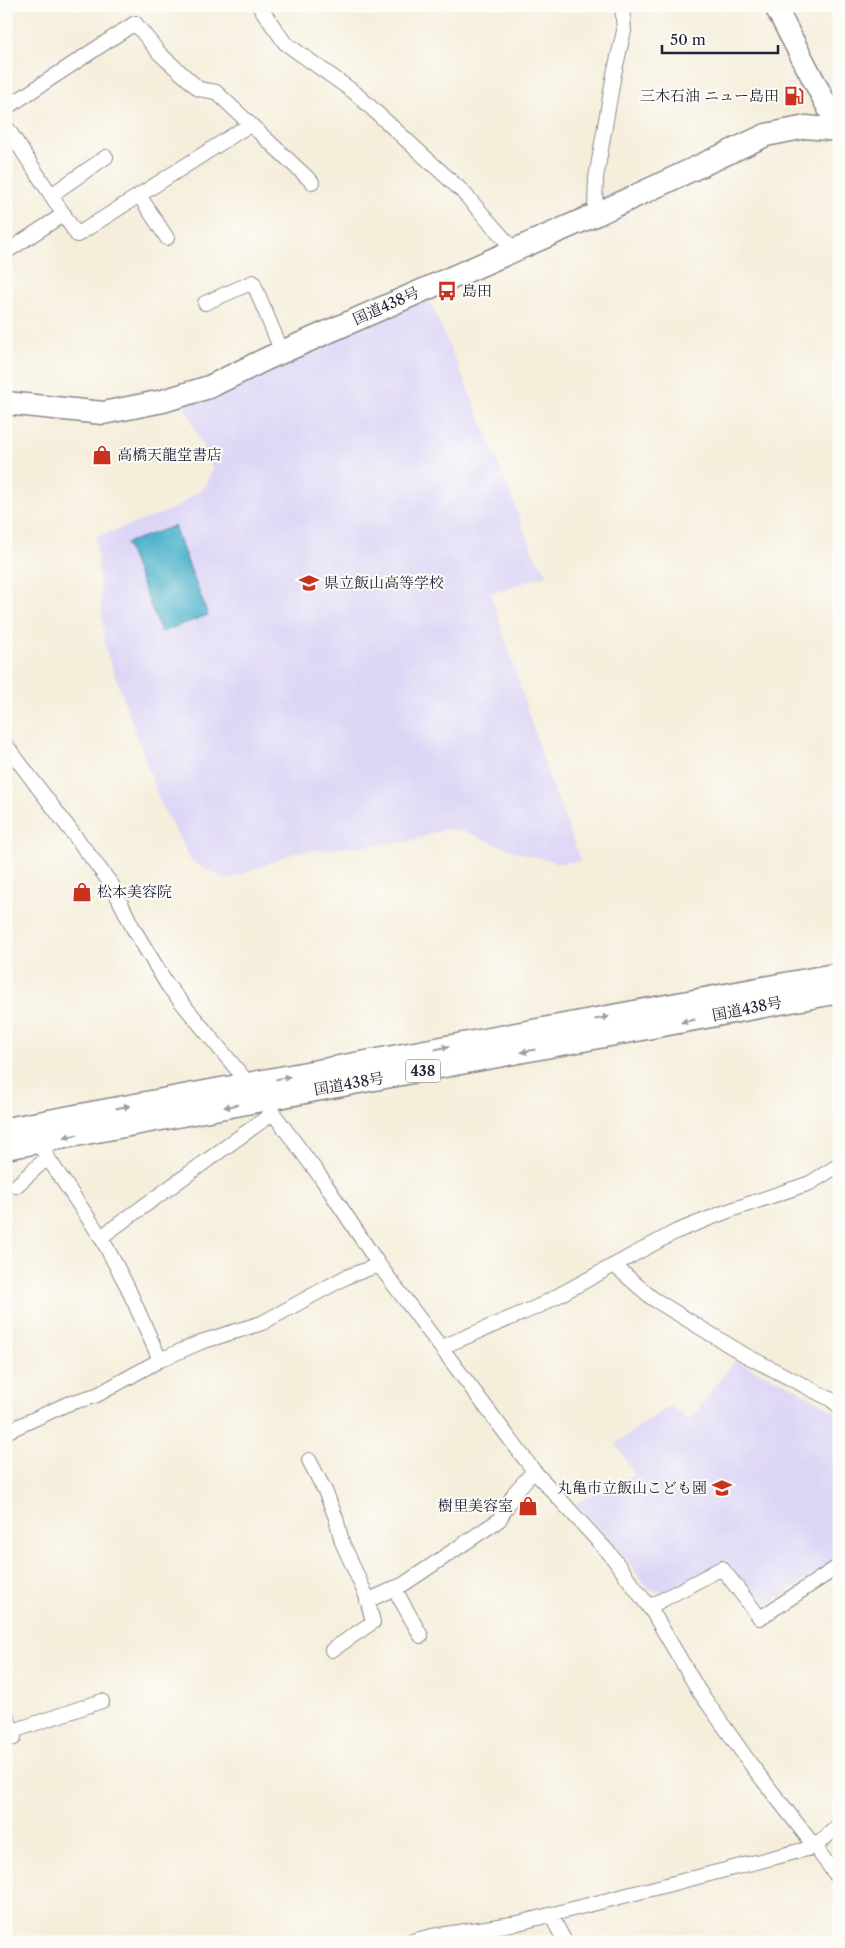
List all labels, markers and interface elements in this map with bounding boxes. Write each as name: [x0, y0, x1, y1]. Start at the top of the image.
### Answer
scale bar: [662, 22, 779, 54]
text: 50 m: [670, 30, 706, 49]
fuel station icon: 三木石油 ニュー島田: [783, 85, 805, 107]
place label: 三木石油 ニュー島田: [640, 86, 779, 105]
bus stop icon: 島田: [436, 280, 458, 302]
place label: 島田: [462, 281, 492, 300]
street label: 国道438号: [350, 282, 422, 329]
shop icon: 高橋天龍堂書店: [91, 444, 113, 466]
place label: 高橋天龍堂書店: [117, 445, 222, 464]
school or university icon: 県立飯山高等学校: [298, 572, 320, 594]
place label: 県立飯山高等学校: [324, 573, 444, 592]
shop icon: 松本美容院: [71, 881, 93, 903]
place label: 松本美容院: [97, 882, 172, 901]
street label: 国道438号: [710, 992, 783, 1025]
one-way arrow: [595, 1014, 611, 1022]
one-way arrow: [679, 1017, 695, 1025]
one-way arrow: [435, 1043, 451, 1051]
one-way arrow: [520, 1048, 536, 1056]
road number: 438: [406, 1060, 440, 1082]
street label: 国道438号: [312, 1068, 385, 1099]
one-way arrow: [275, 1073, 291, 1081]
one-way arrow: [223, 1102, 238, 1110]
one-way arrow: [115, 1103, 131, 1111]
one-way arrow: [62, 1132, 78, 1140]
school or university icon: 丸亀市立飯山こども園: [711, 1477, 733, 1499]
place label: 丸亀市立飯山こども園: [557, 1478, 707, 1497]
shop icon: 樹里美容室: [517, 1495, 539, 1517]
place label: 樹里美容室: [438, 1496, 513, 1515]

